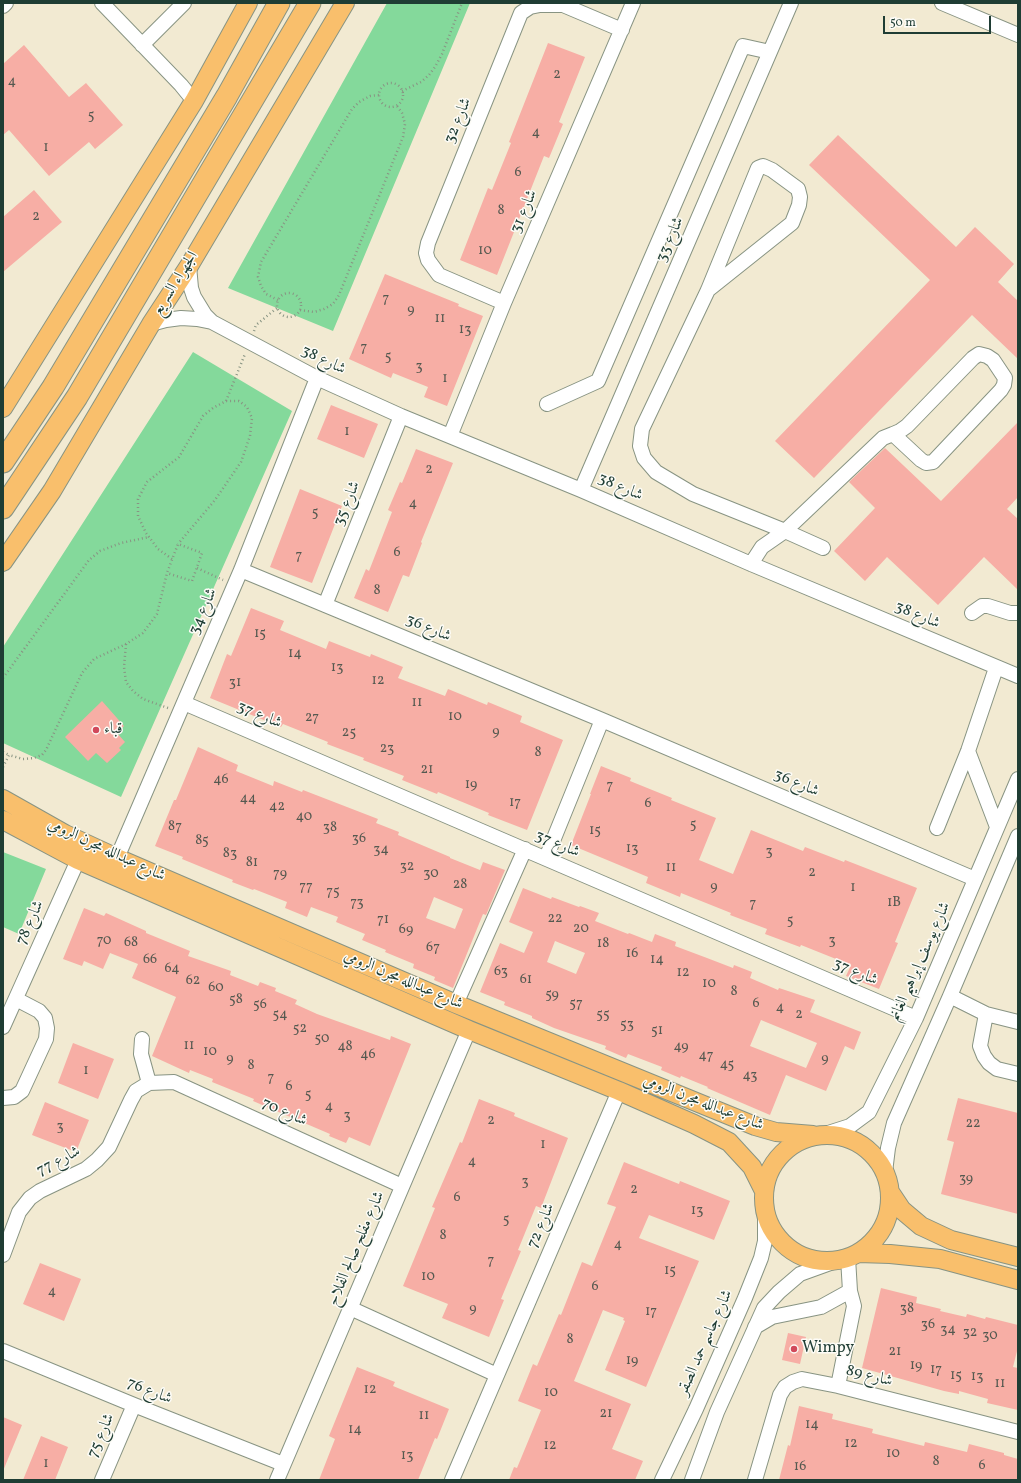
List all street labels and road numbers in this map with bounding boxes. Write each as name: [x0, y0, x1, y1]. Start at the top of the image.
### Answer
street label: شارع 32: [441, 95, 477, 147]
street label: شارع 31: [507, 187, 543, 237]
street label: شارع 33: [653, 214, 689, 266]
street label: الجهراء السريع: [149, 248, 203, 320]
street label: شارع 38: [298, 342, 348, 380]
street label: شارع 38: [594, 470, 646, 506]
street label: شارع 35: [330, 479, 366, 529]
street label: شارع 34: [186, 586, 222, 638]
street label: شارع 38: [891, 598, 943, 634]
street label: شارع 36: [402, 611, 454, 647]
street label: شارع 37: [234, 698, 284, 734]
street label: شارع 36: [770, 766, 822, 802]
street label: شارع عبدالله مجرن الرومي: [44, 815, 168, 887]
street label: شارع 37: [532, 827, 582, 863]
street label: شارع 78: [13, 898, 49, 948]
street label: شارع يوسف إبراهيم الغانم: [886, 899, 956, 1025]
street label: شارع عبدالله مجرن الرومي: [340, 947, 466, 1015]
street label: شارع 37: [830, 955, 880, 991]
street label: شارع عبدالله مجرن الرومي: [640, 1072, 766, 1136]
street label: شارع 70: [258, 1095, 310, 1131]
street label: شارع 77: [34, 1143, 84, 1181]
street label: شارع مفلح صالح الفلاح: [324, 1189, 390, 1309]
street label: شارع 72: [524, 1201, 560, 1251]
street label: شارع جاسم حمد الصقر: [674, 1287, 738, 1399]
street label: شارع 89: [844, 1362, 894, 1392]
street label: شارع 76: [124, 1374, 174, 1410]
street label: شارع 75: [84, 1411, 120, 1461]

